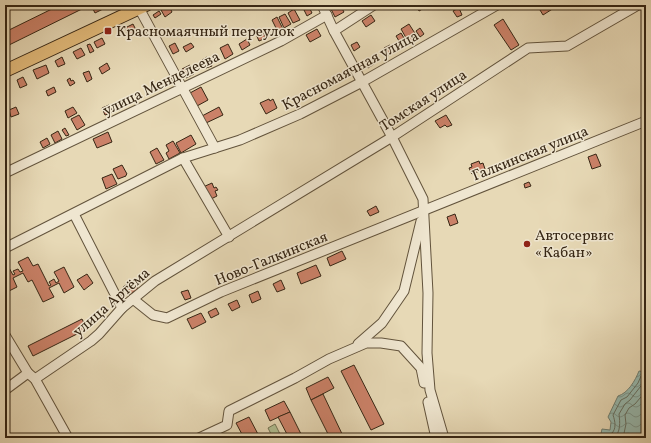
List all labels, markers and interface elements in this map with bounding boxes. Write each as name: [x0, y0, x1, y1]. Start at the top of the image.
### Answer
place label: Красномаячный переулок: [116, 22, 295, 43]
marker: Красномаячный переулок: [103, 26, 113, 36]
street label: Красномаячная улица: [279, 26, 423, 116]
street label: улица Менделеева: [100, 47, 224, 122]
street label: Томская улица: [376, 65, 471, 137]
street label: Галкинская улица: [469, 121, 592, 187]
place label: Автосервис «Кабан»: [535, 226, 614, 264]
street label: Ново-Галкинская: [212, 227, 331, 292]
marker: Автосервис «Кабан»: [522, 239, 532, 249]
street label: улица Артёма: [69, 264, 155, 343]

